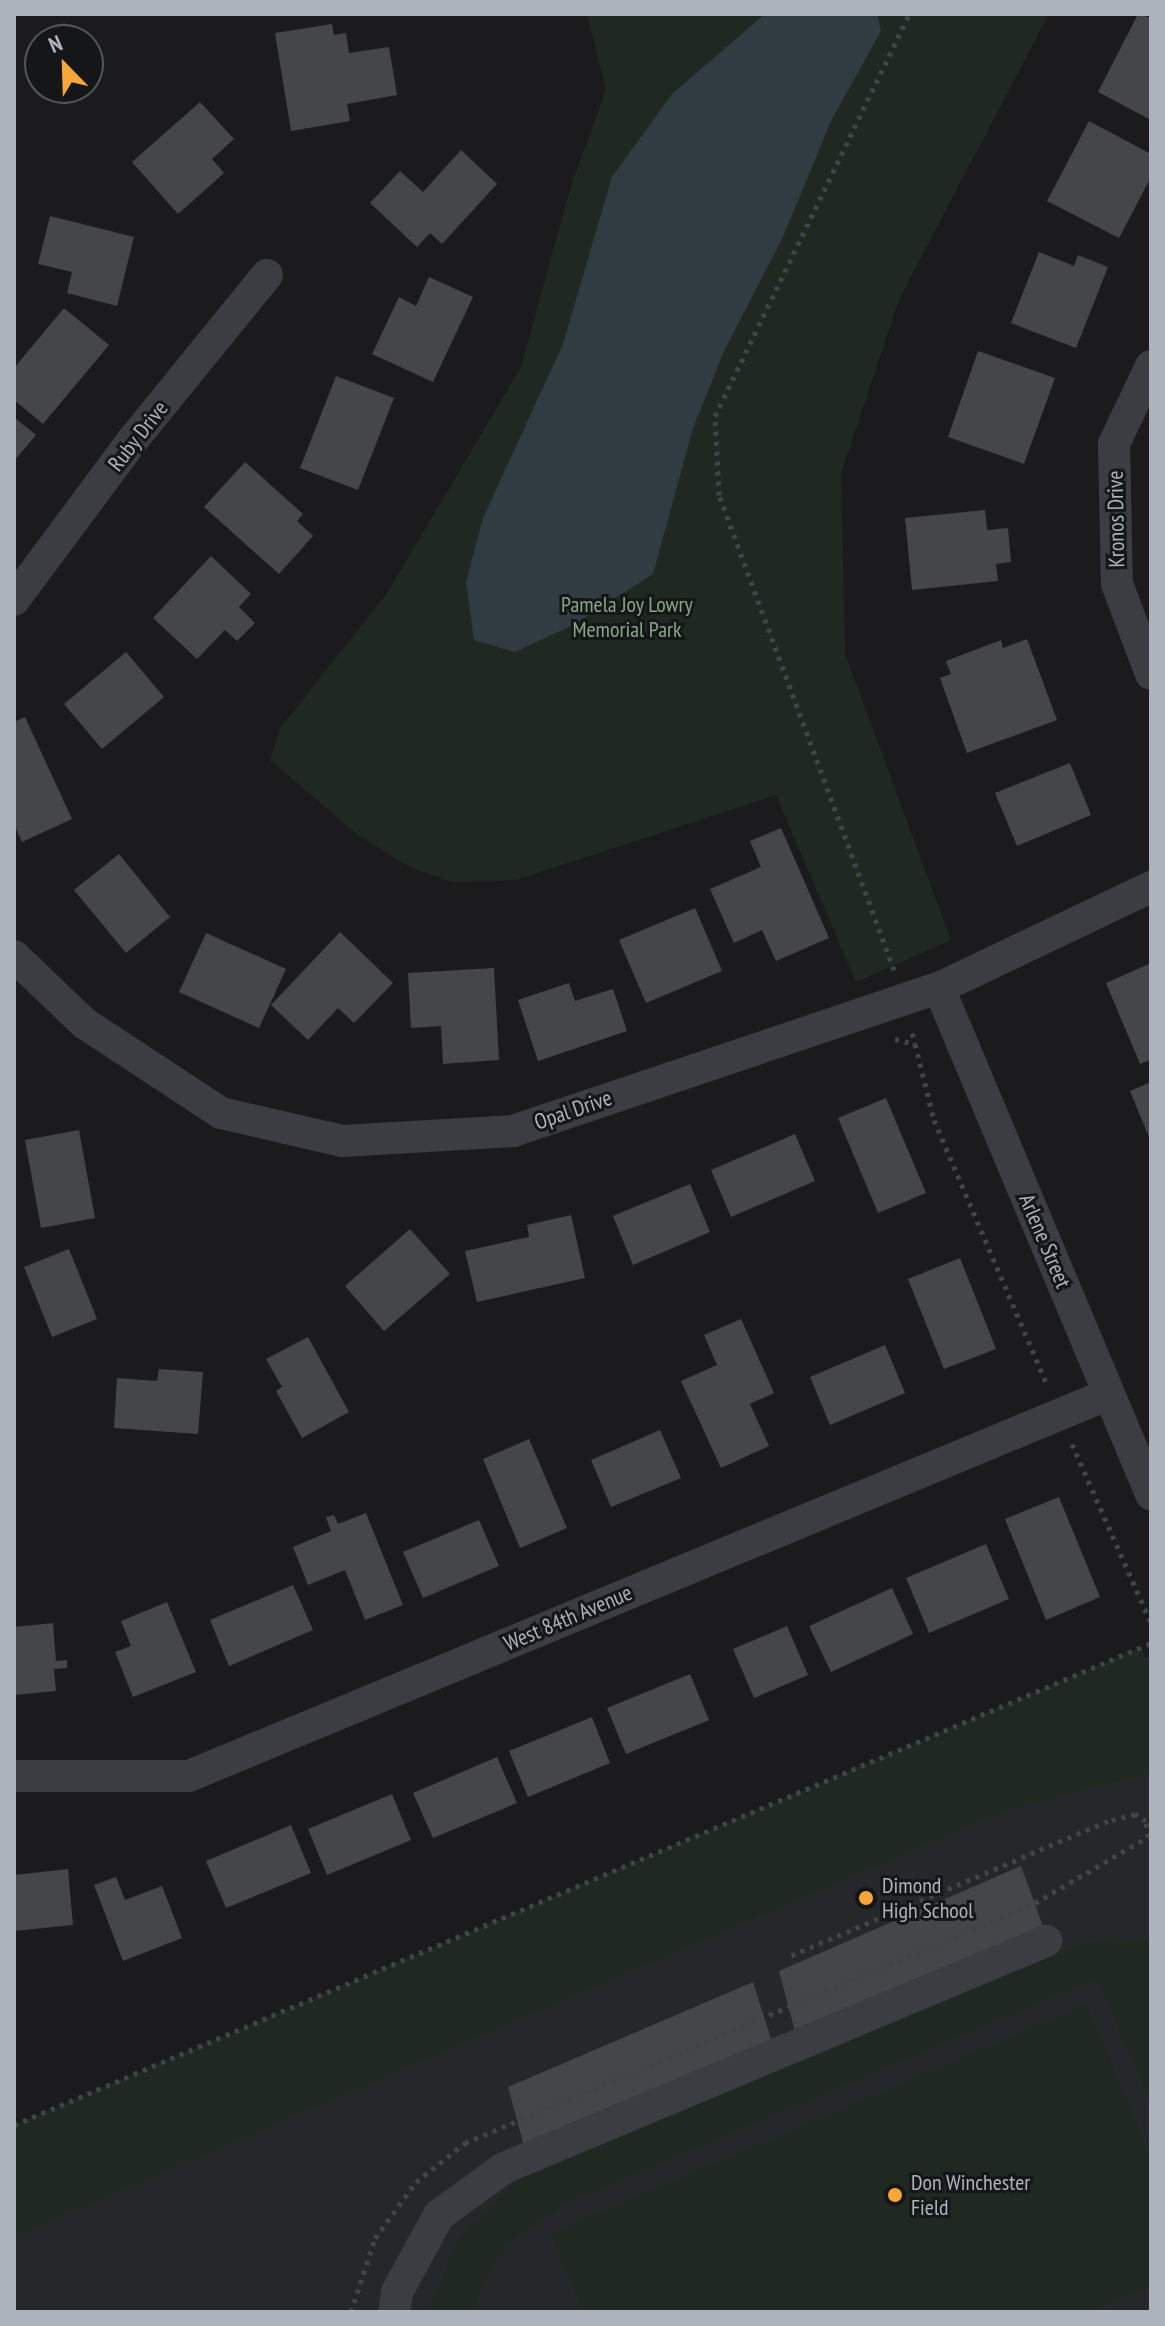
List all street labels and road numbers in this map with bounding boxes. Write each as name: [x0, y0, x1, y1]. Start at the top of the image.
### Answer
street label: Ruby Drive: [102, 395, 174, 477]
street label: Kronos Drive: [1102, 470, 1130, 568]
street label: Opal Drive: [531, 1084, 615, 1136]
street label: Arlene Street: [1013, 1190, 1077, 1292]
street label: West 84th Avenue: [500, 1579, 636, 1657]

